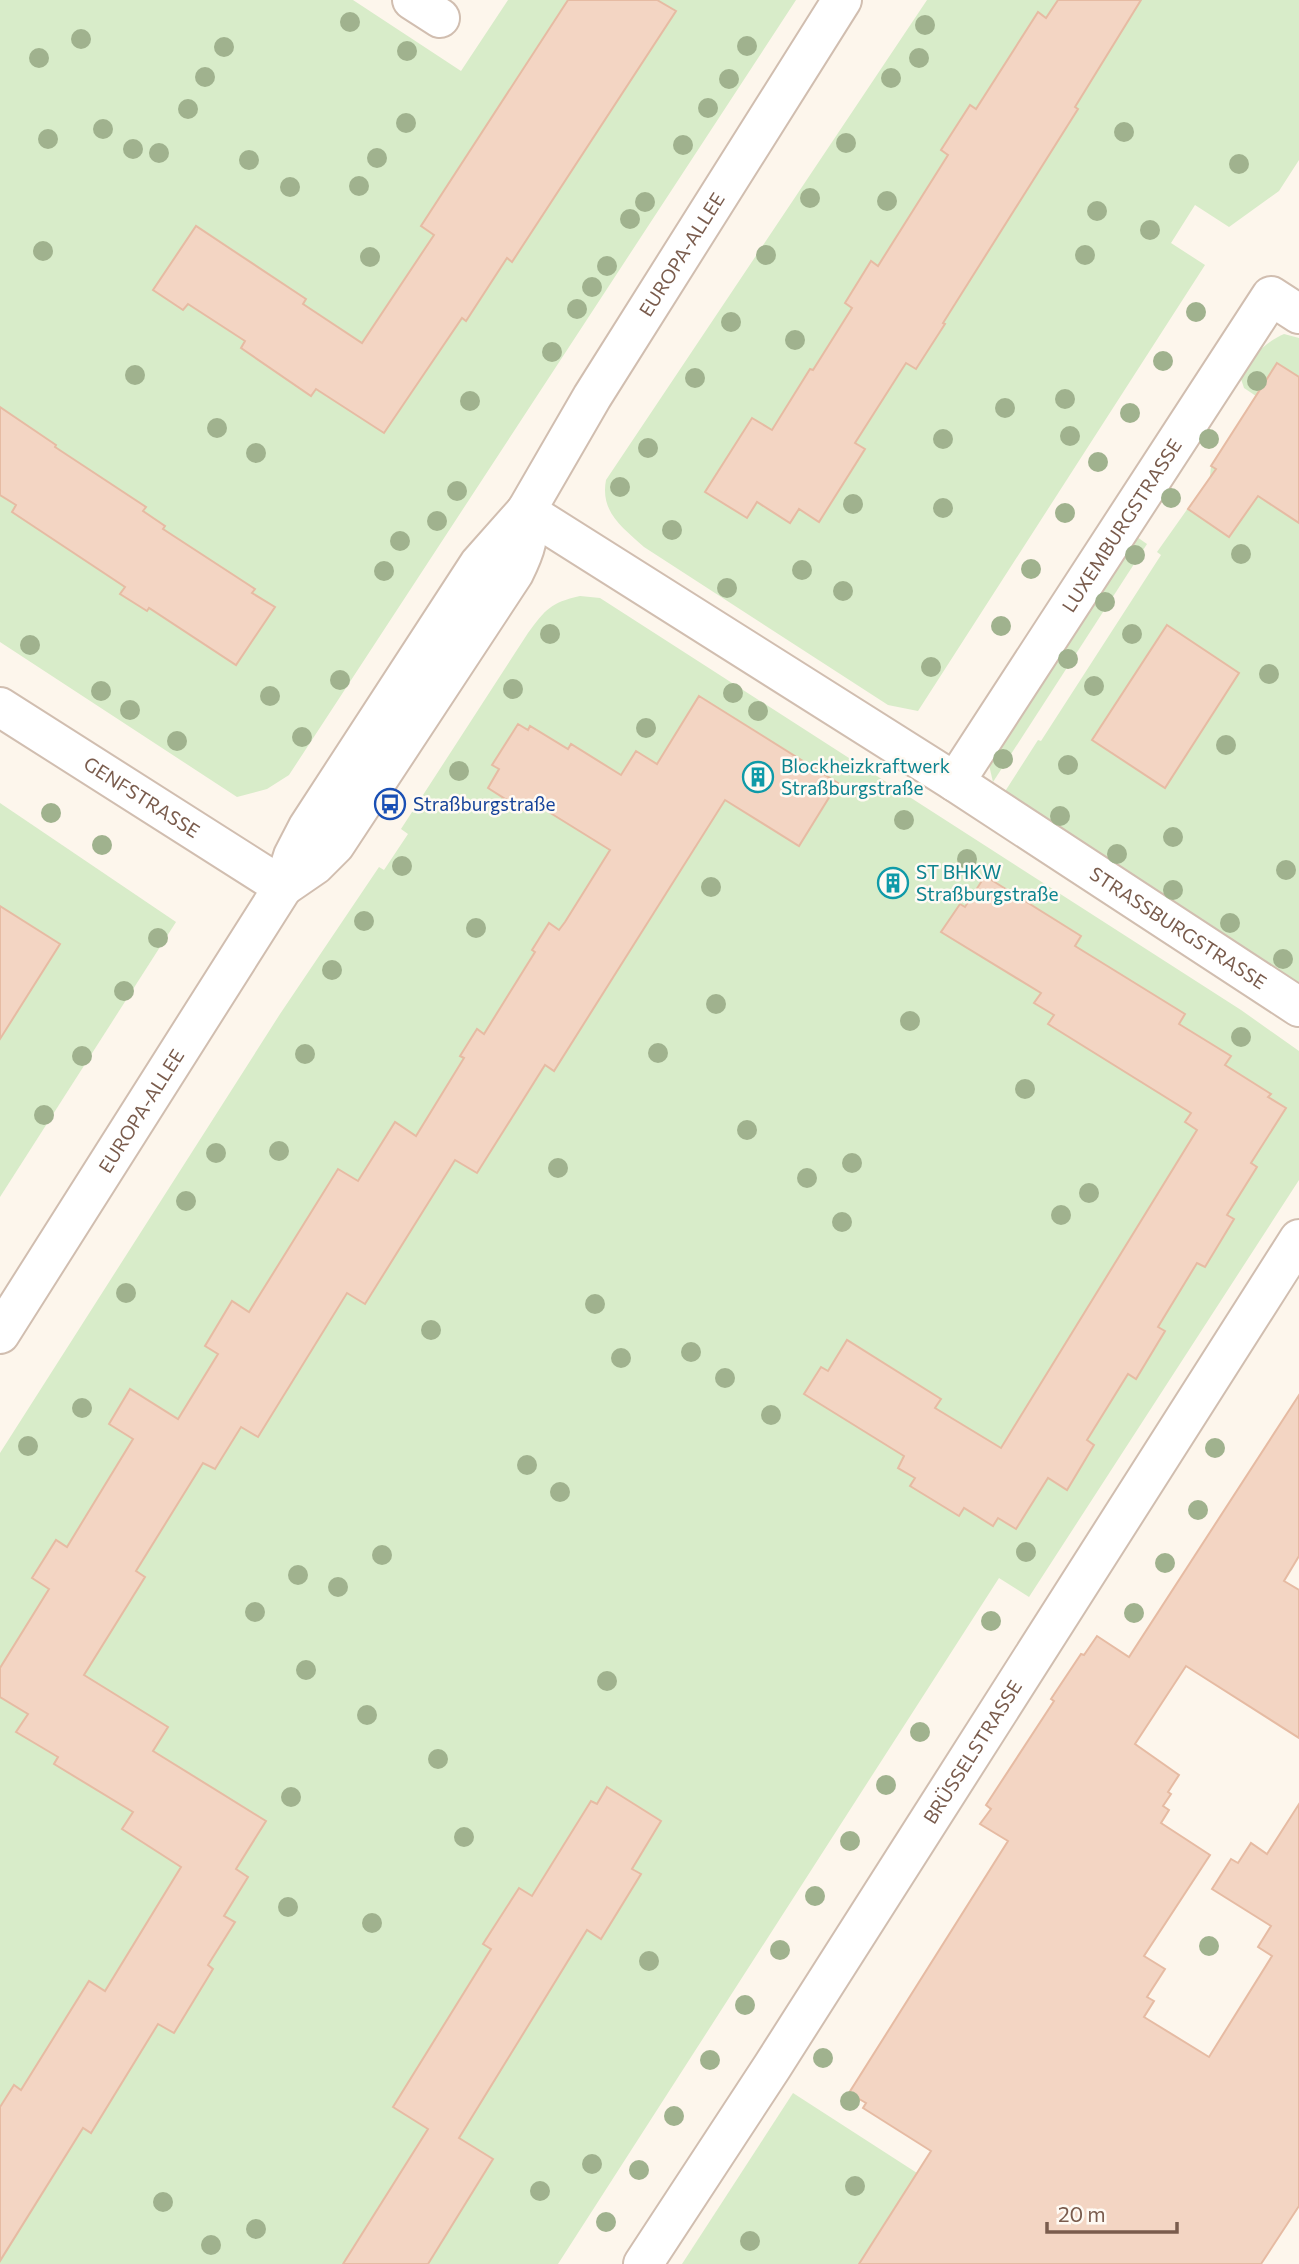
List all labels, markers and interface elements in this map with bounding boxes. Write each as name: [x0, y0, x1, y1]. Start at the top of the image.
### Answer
street label: EUROPA-ALLEE: [634, 188, 729, 320]
street label: LUXEMBURGSTRASSE: [1057, 434, 1186, 616]
street label: GENFSTRASSE: [80, 751, 204, 842]
place label: Blockheizkraftwerk Straßburgstraße: [781, 754, 950, 799]
building icon: Blockheizkraftwerk Straßburgstraße: [741, 760, 775, 794]
bus stop icon: Straßburgstraße: [373, 787, 407, 821]
place label: Straßburgstraße: [413, 792, 556, 815]
place label: ST BHKW Straßburgstraße: [916, 860, 1059, 905]
street label: STRASSBURGSTRASSE: [1086, 861, 1271, 994]
building icon: ST BHKW Straßburgstraße: [876, 866, 910, 900]
street label: EUROPA-ALLEE: [93, 1045, 188, 1177]
street label: BRÜSSELSTRASSE: [918, 1676, 1026, 1828]
scale bar: [1047, 2190, 1176, 2234]
text: 20 m: [1058, 2201, 1106, 2226]

